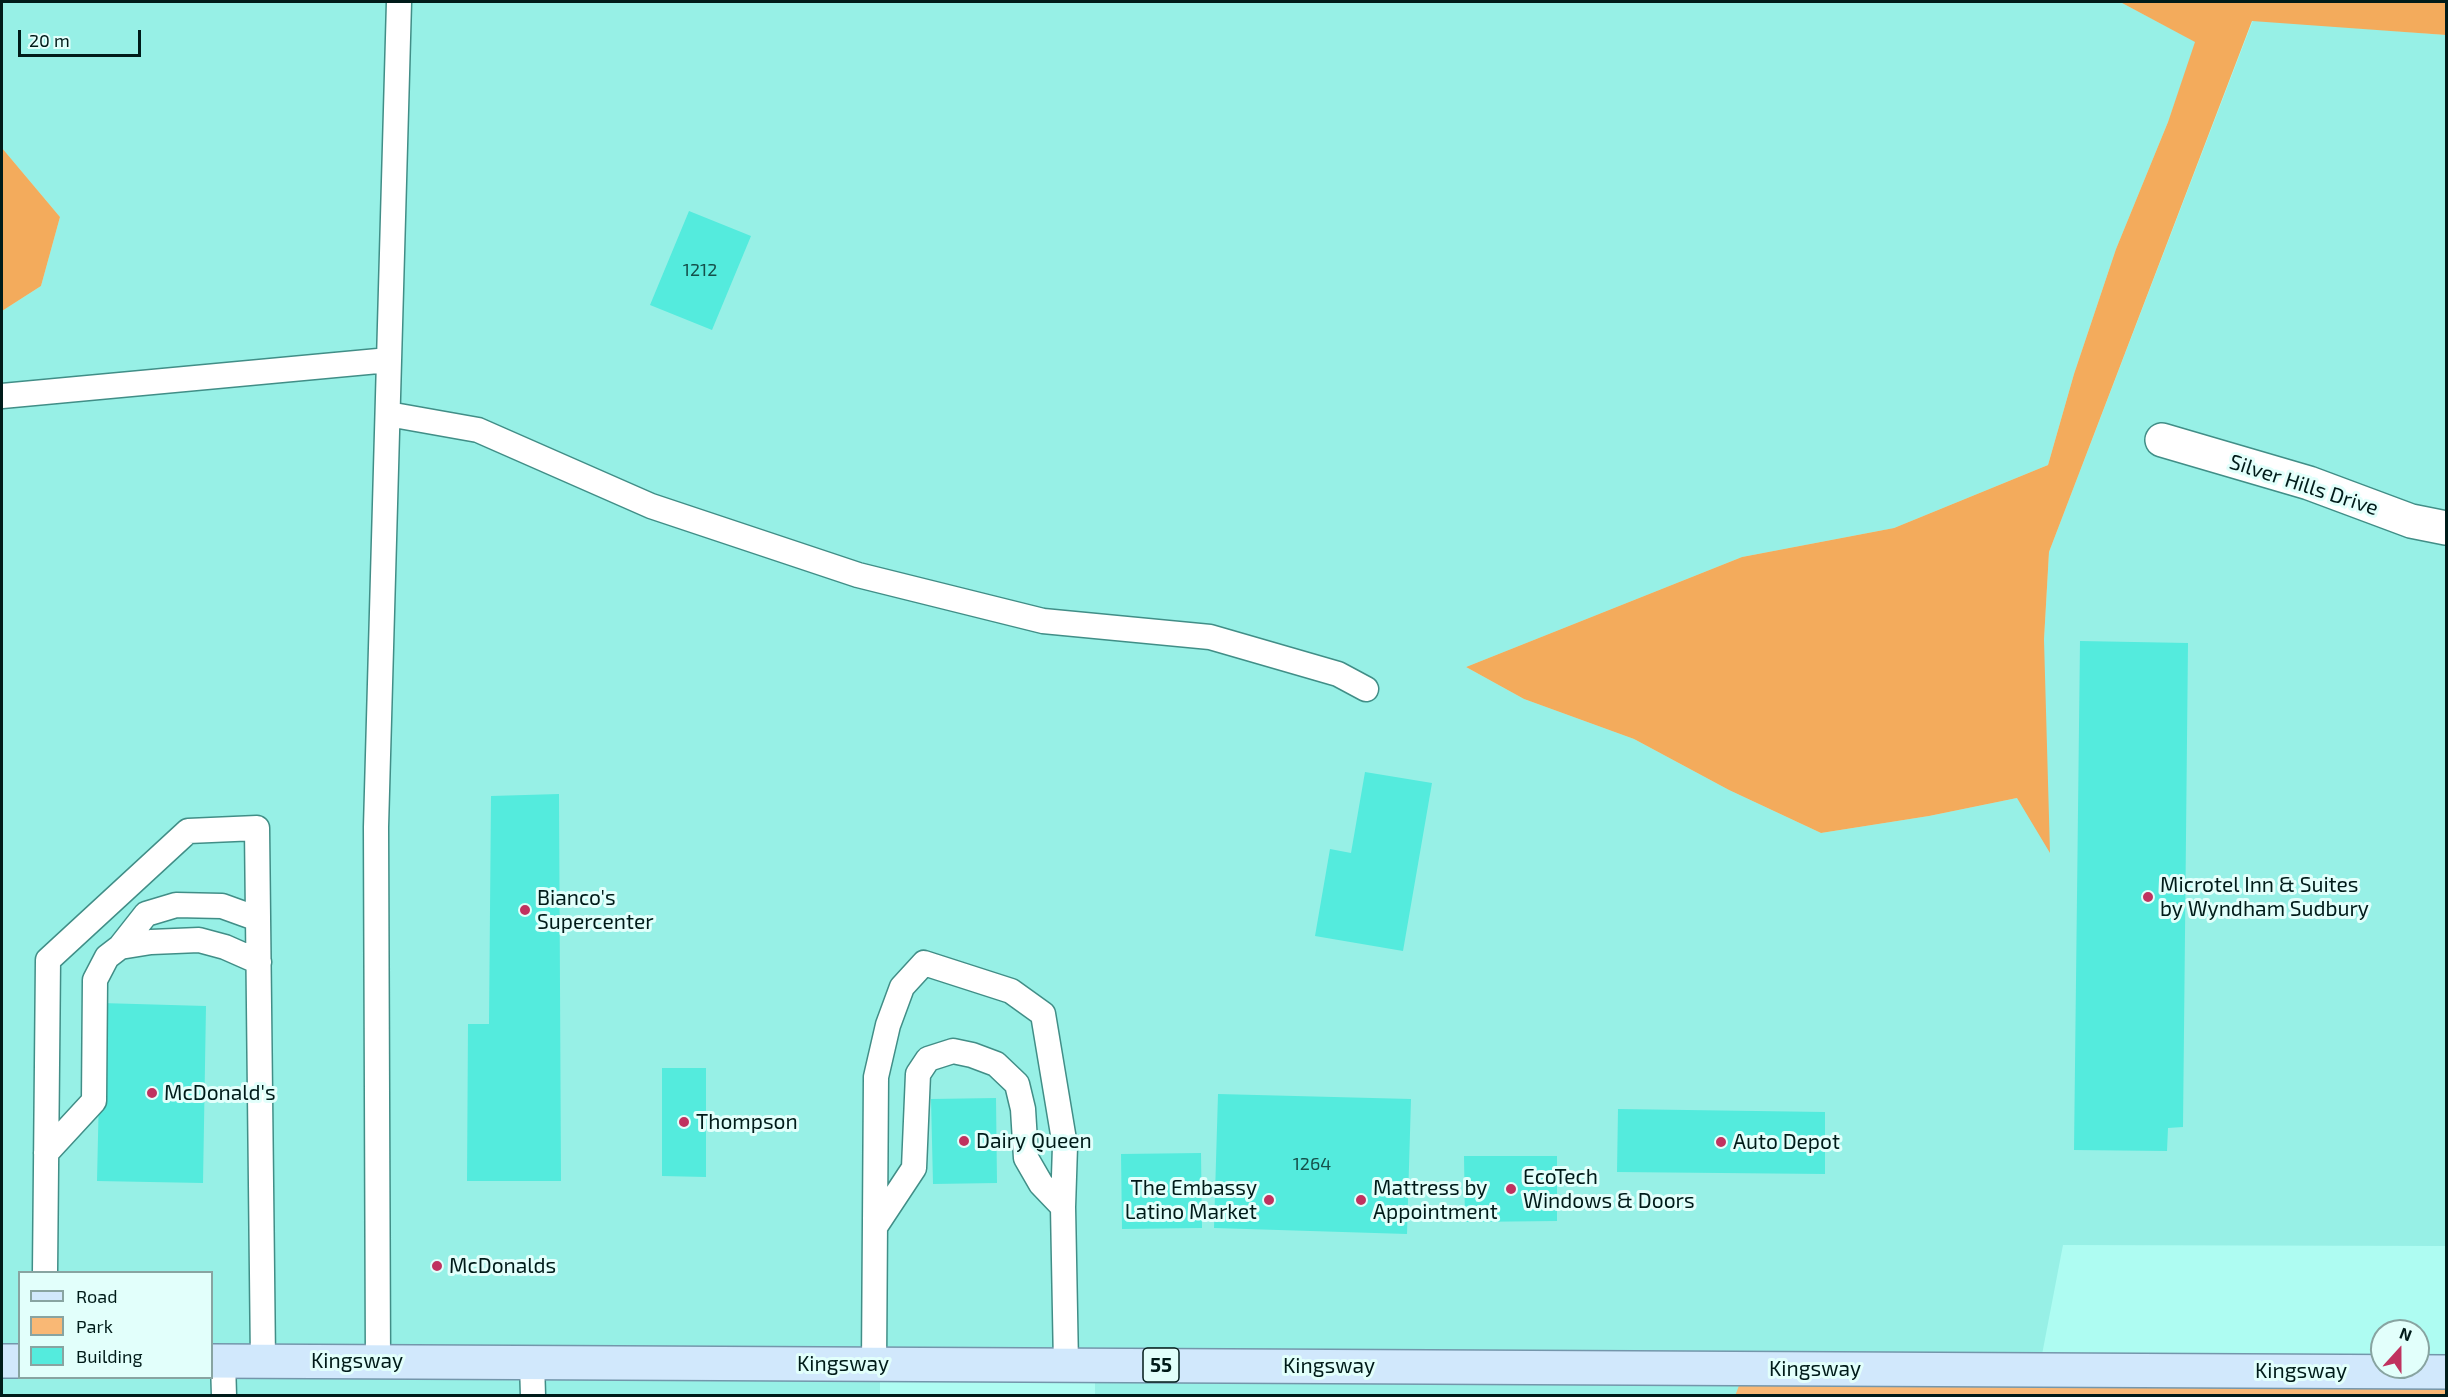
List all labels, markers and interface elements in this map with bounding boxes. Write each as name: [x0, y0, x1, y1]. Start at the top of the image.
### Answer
scale bar: [21, 18, 144, 56]
text: 20 m: [29, 29, 70, 51]
house number: 1212: [683, 259, 717, 281]
street label: Silver Hills Drive: [2226, 449, 2382, 521]
place label: Microtel Inn & Suites by Wyndham Sudbury: [2160, 872, 2369, 922]
place label: Bianco's Supercenter: [537, 885, 654, 935]
marker: Microtel Inn & Suites by Wyndham Sudbury: [2141, 890, 2155, 904]
marker: Bianco's Supercenter: [518, 903, 532, 917]
place label: McDonald's: [164, 1080, 276, 1106]
marker: McDonald's: [145, 1086, 159, 1100]
place label: Thompson: [696, 1109, 798, 1135]
marker: Thompson: [677, 1115, 691, 1129]
place label: Dairy Queen: [976, 1128, 1092, 1154]
place label: Auto Depot: [1733, 1129, 1840, 1155]
marker: Dairy Queen: [957, 1134, 971, 1148]
marker: Auto Depot: [1714, 1135, 1728, 1149]
house number: 1264: [1293, 1153, 1331, 1175]
place label: EcoTech Windows & Doors: [1523, 1164, 1695, 1214]
place label: The Embassy Latino Market: [1125, 1175, 1257, 1225]
place label: Mattress by Appointment: [1373, 1175, 1498, 1225]
marker: EcoTech Windows & Doors: [1504, 1182, 1518, 1196]
marker: The Embassy Latino Market: [1262, 1193, 1276, 1207]
marker: Mattress by Appointment: [1354, 1193, 1368, 1207]
place label: McDonalds: [449, 1253, 556, 1279]
marker: McDonalds: [430, 1259, 444, 1273]
legend: [18, 1271, 213, 1379]
text: Road: [76, 1285, 117, 1307]
text: Park: [76, 1315, 113, 1337]
north arrow: [2370, 1319, 2430, 1379]
text: N: [2397, 1323, 2415, 1345]
text: Building: [76, 1345, 143, 1367]
street label: Kingsway: [311, 1348, 403, 1374]
road number: 55: [1143, 1348, 1179, 1382]
street label: Kingsway: [797, 1351, 889, 1377]
street label: Kingsway: [1283, 1353, 1375, 1379]
street label: Kingsway: [1769, 1356, 1861, 1382]
street label: Kingsway: [2255, 1358, 2347, 1384]

